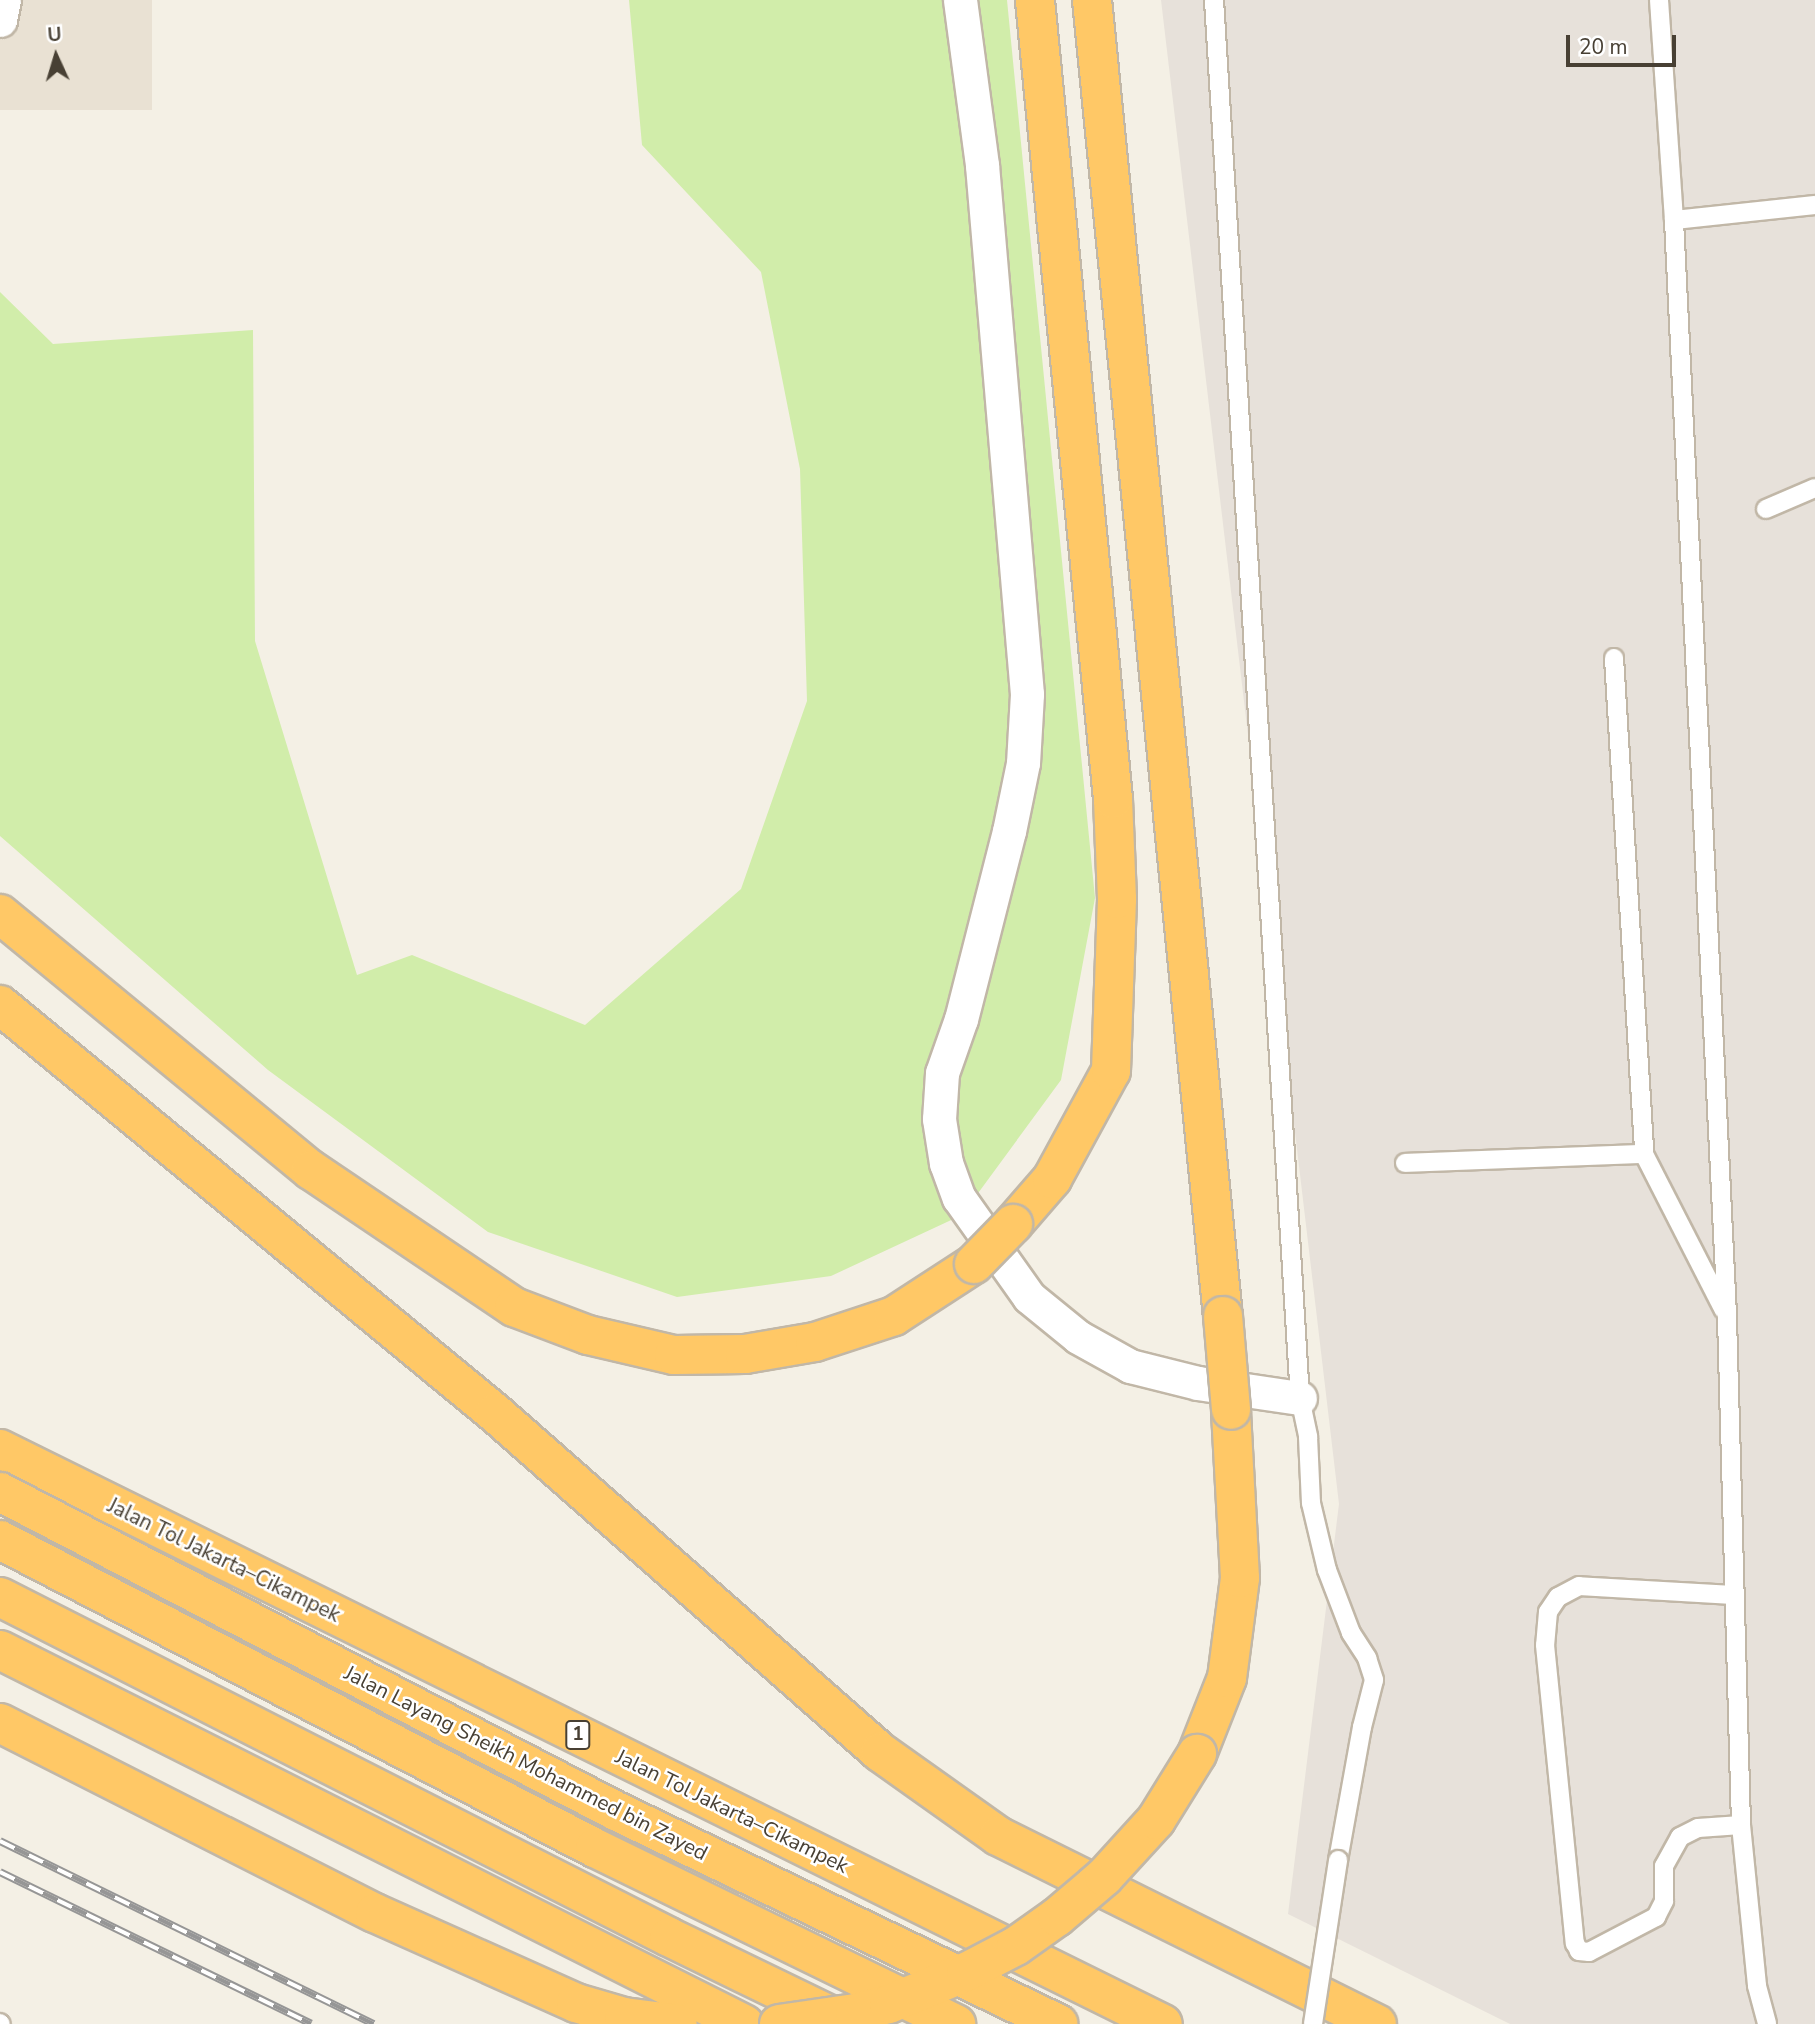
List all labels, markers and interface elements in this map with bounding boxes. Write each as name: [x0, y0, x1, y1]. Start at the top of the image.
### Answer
north arrow: [21, 21, 91, 91]
scale bar: [1570, 21, 1680, 65]
text: U: [47, 22, 62, 49]
text: 20 m: [1579, 33, 1628, 61]
street label: Jalan Tol Jakarta–Cikampek: [103, 1493, 345, 1627]
street label: Jalan Layang Sheikh Mohammed bin Zayed: [340, 1660, 712, 1866]
road number: 1: [564, 1720, 592, 1750]
street label: Jalan Tol Jakarta–Cikampek: [611, 1744, 853, 1878]

